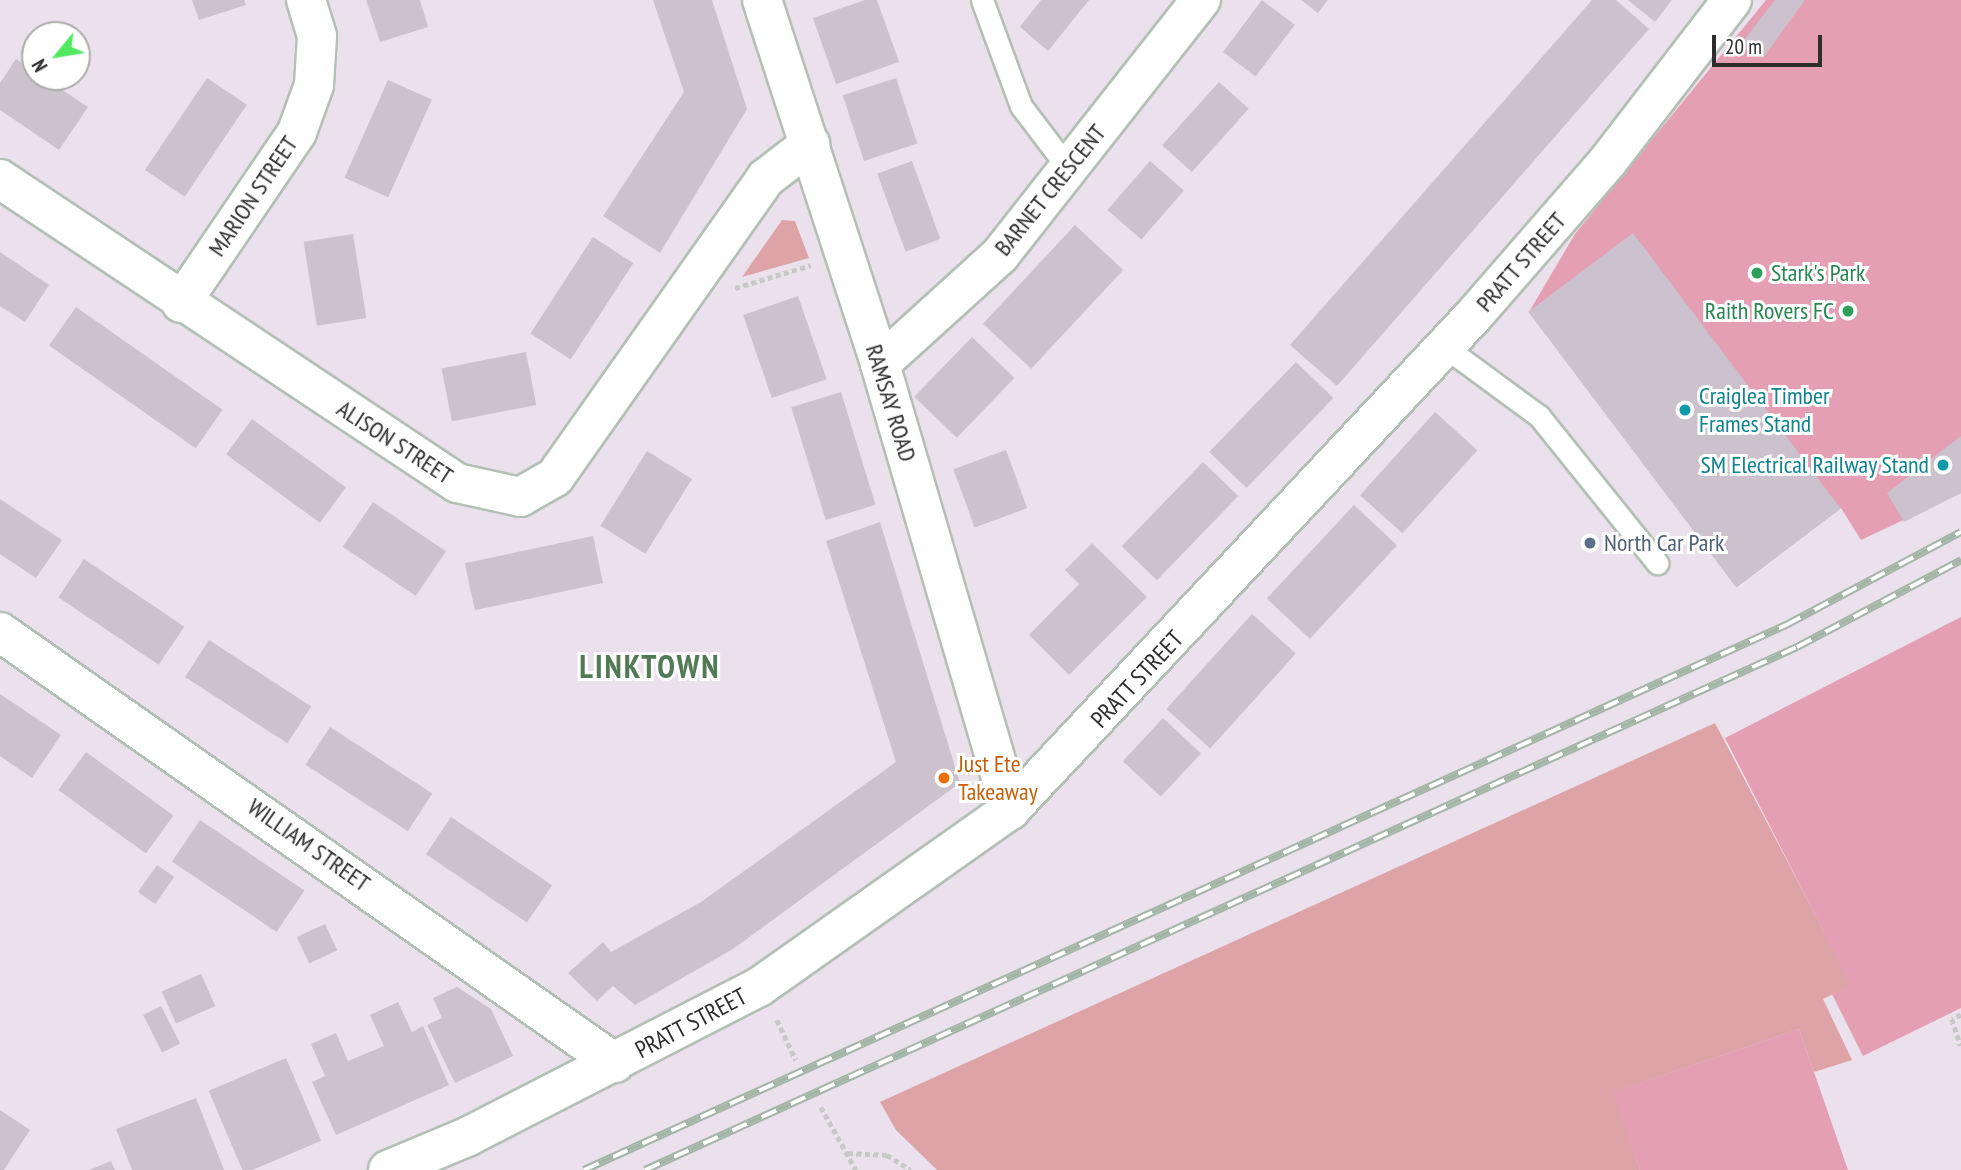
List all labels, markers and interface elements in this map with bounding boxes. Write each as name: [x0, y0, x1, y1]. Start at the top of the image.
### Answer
north arrow: [21, 21, 91, 91]
scale bar: [1716, 21, 1826, 65]
text: 20 m: [1725, 33, 1762, 60]
text: N: [27, 55, 53, 76]
street label: BARNET CRESCENT: [988, 118, 1112, 262]
street label: MARION STREET: [202, 130, 304, 262]
street label: PRATT STREET: [1470, 206, 1572, 318]
place label: Stark's Park: [1771, 259, 1865, 287]
marker: Stark's Park: [1749, 265, 1765, 281]
place label: Raith Rovers FC: [1705, 297, 1834, 325]
marker: Raith Rovers FC: [1840, 303, 1856, 319]
street label: RAMSAY ROAD: [859, 341, 923, 465]
place label: Craiglea Timber Frames Stand: [1699, 382, 1830, 438]
street label: ALISON STREET: [332, 394, 458, 490]
marker: Craiglea Timber Frames Stand: [1677, 402, 1693, 418]
place label: SM Electrical Railway Stand: [1700, 451, 1929, 479]
marker: SM Electrical Railway Stand: [1935, 457, 1951, 473]
place label: North Car Park: [1604, 529, 1724, 557]
marker: North Car Park: [1582, 535, 1598, 551]
street label: PRATT STREET: [1085, 624, 1189, 734]
district label: LINKTOWN: [580, 647, 720, 685]
place label: Just Ete Takeaway: [958, 750, 1038, 806]
marker: Just Ete Takeaway: [936, 770, 952, 786]
street label: WILLIAM STREET: [242, 792, 376, 898]
street label: PRATT STREET: [630, 981, 752, 1065]

